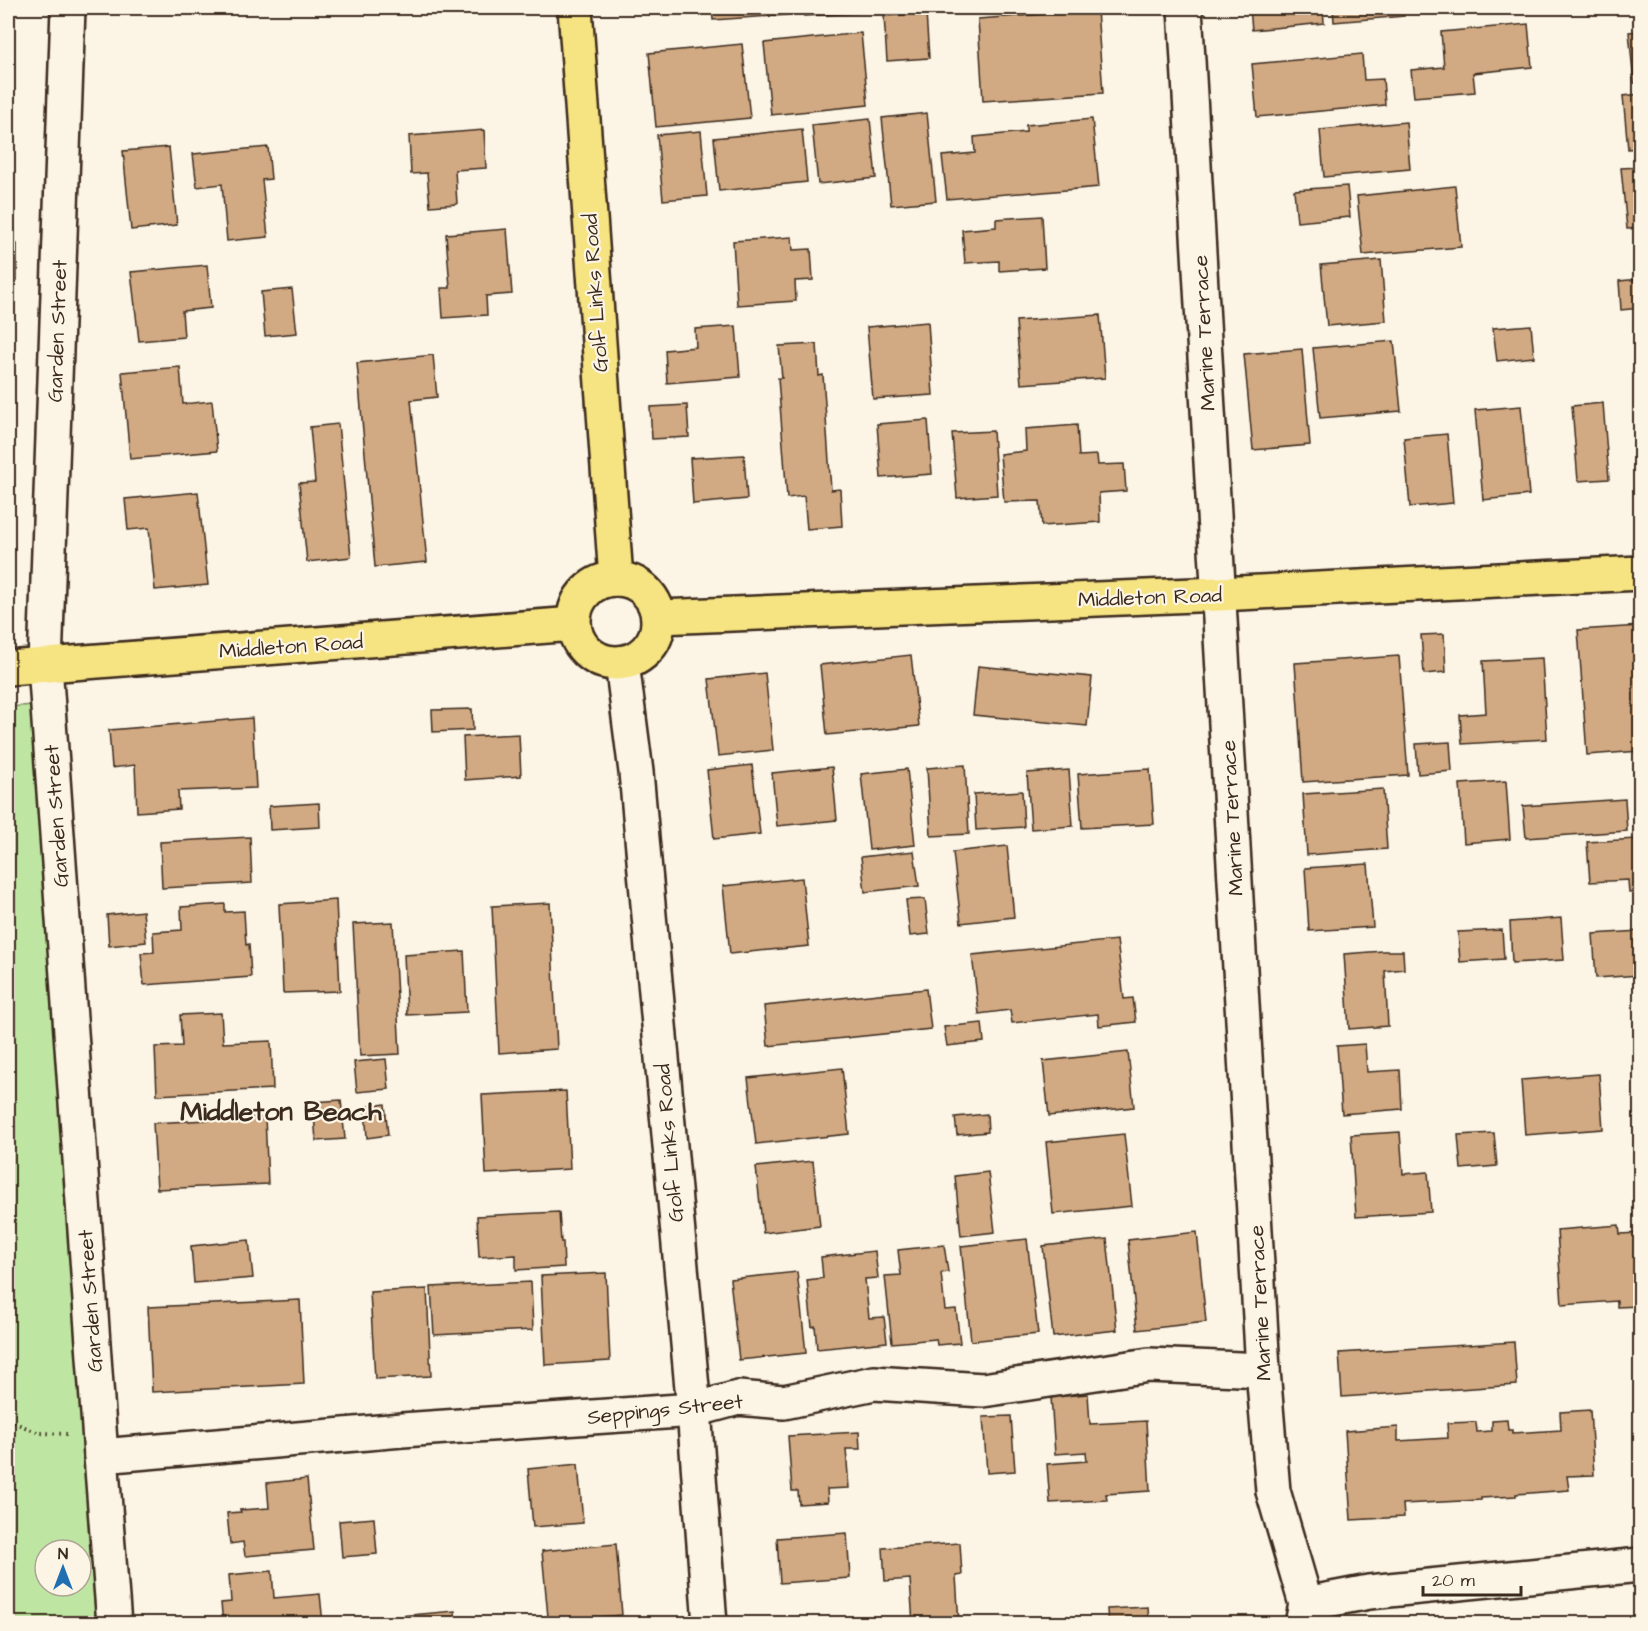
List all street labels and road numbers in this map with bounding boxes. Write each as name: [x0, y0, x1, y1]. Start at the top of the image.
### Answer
street label: Golf Links Road: [575, 213, 616, 373]
street label: Marine Terrace: [1186, 254, 1223, 412]
street label: Garden Street: [41, 259, 74, 403]
street label: Middleton Road: [1077, 580, 1223, 615]
street label: Middleton Road: [218, 627, 364, 666]
street label: Marine Terrace: [1214, 739, 1251, 897]
street label: Garden Street: [37, 743, 76, 888]
street label: Golf Links Road: [648, 1062, 691, 1223]
street label: Marine Terrace: [1242, 1224, 1279, 1382]
street label: Garden Street: [71, 1228, 110, 1373]
street label: Seppings Street: [586, 1387, 745, 1434]

